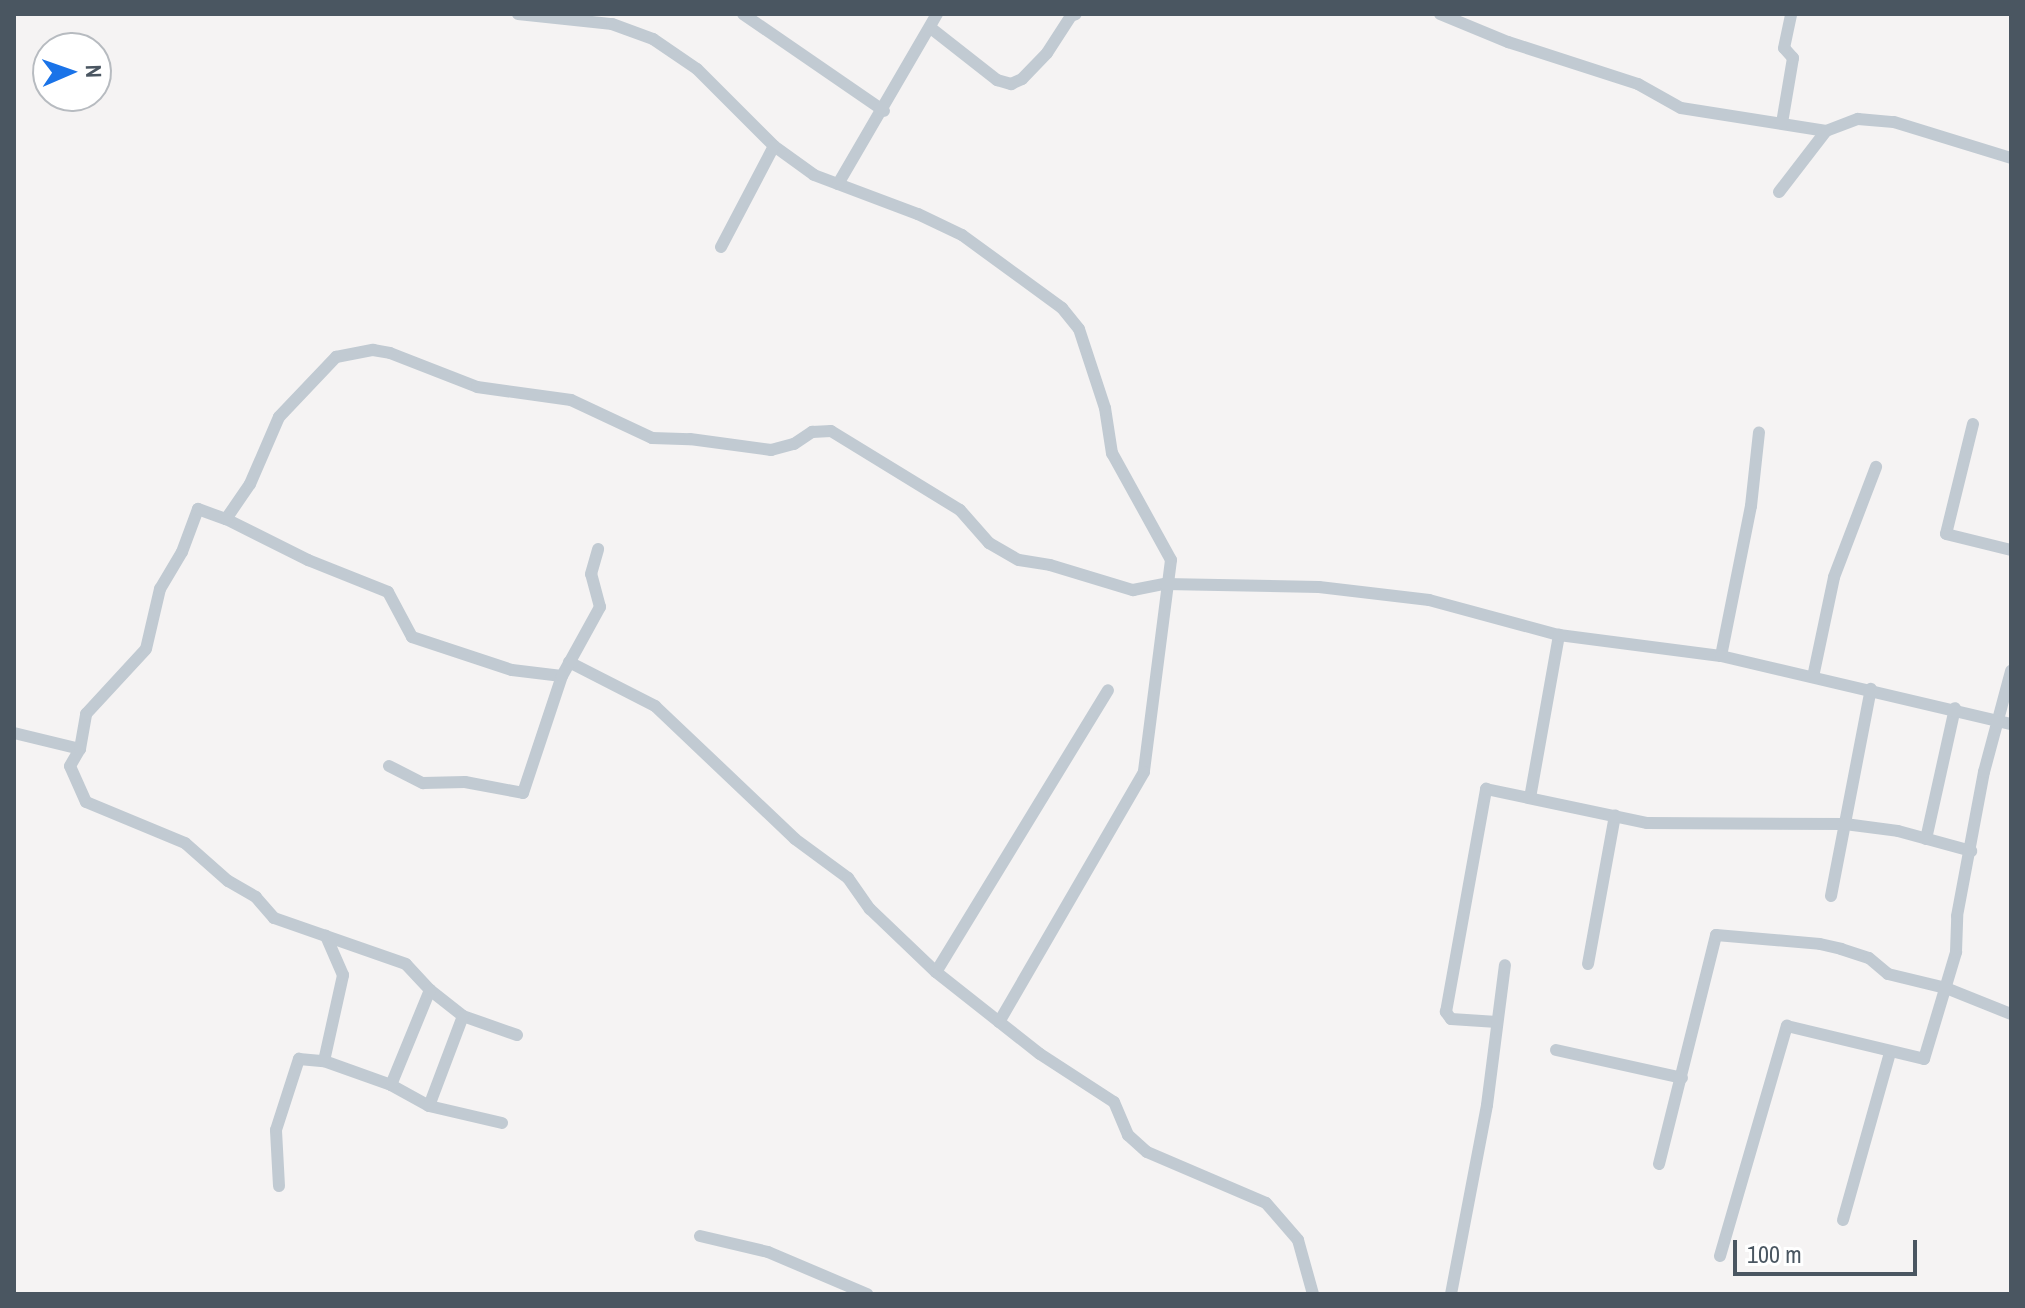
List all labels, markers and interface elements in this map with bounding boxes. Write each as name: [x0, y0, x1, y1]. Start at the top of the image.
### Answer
north arrow: [32, 32, 112, 112]
text: N: [79, 64, 109, 78]
scale bar: [1737, 1224, 1921, 1274]
text: 100 m: [1747, 1238, 1802, 1270]

